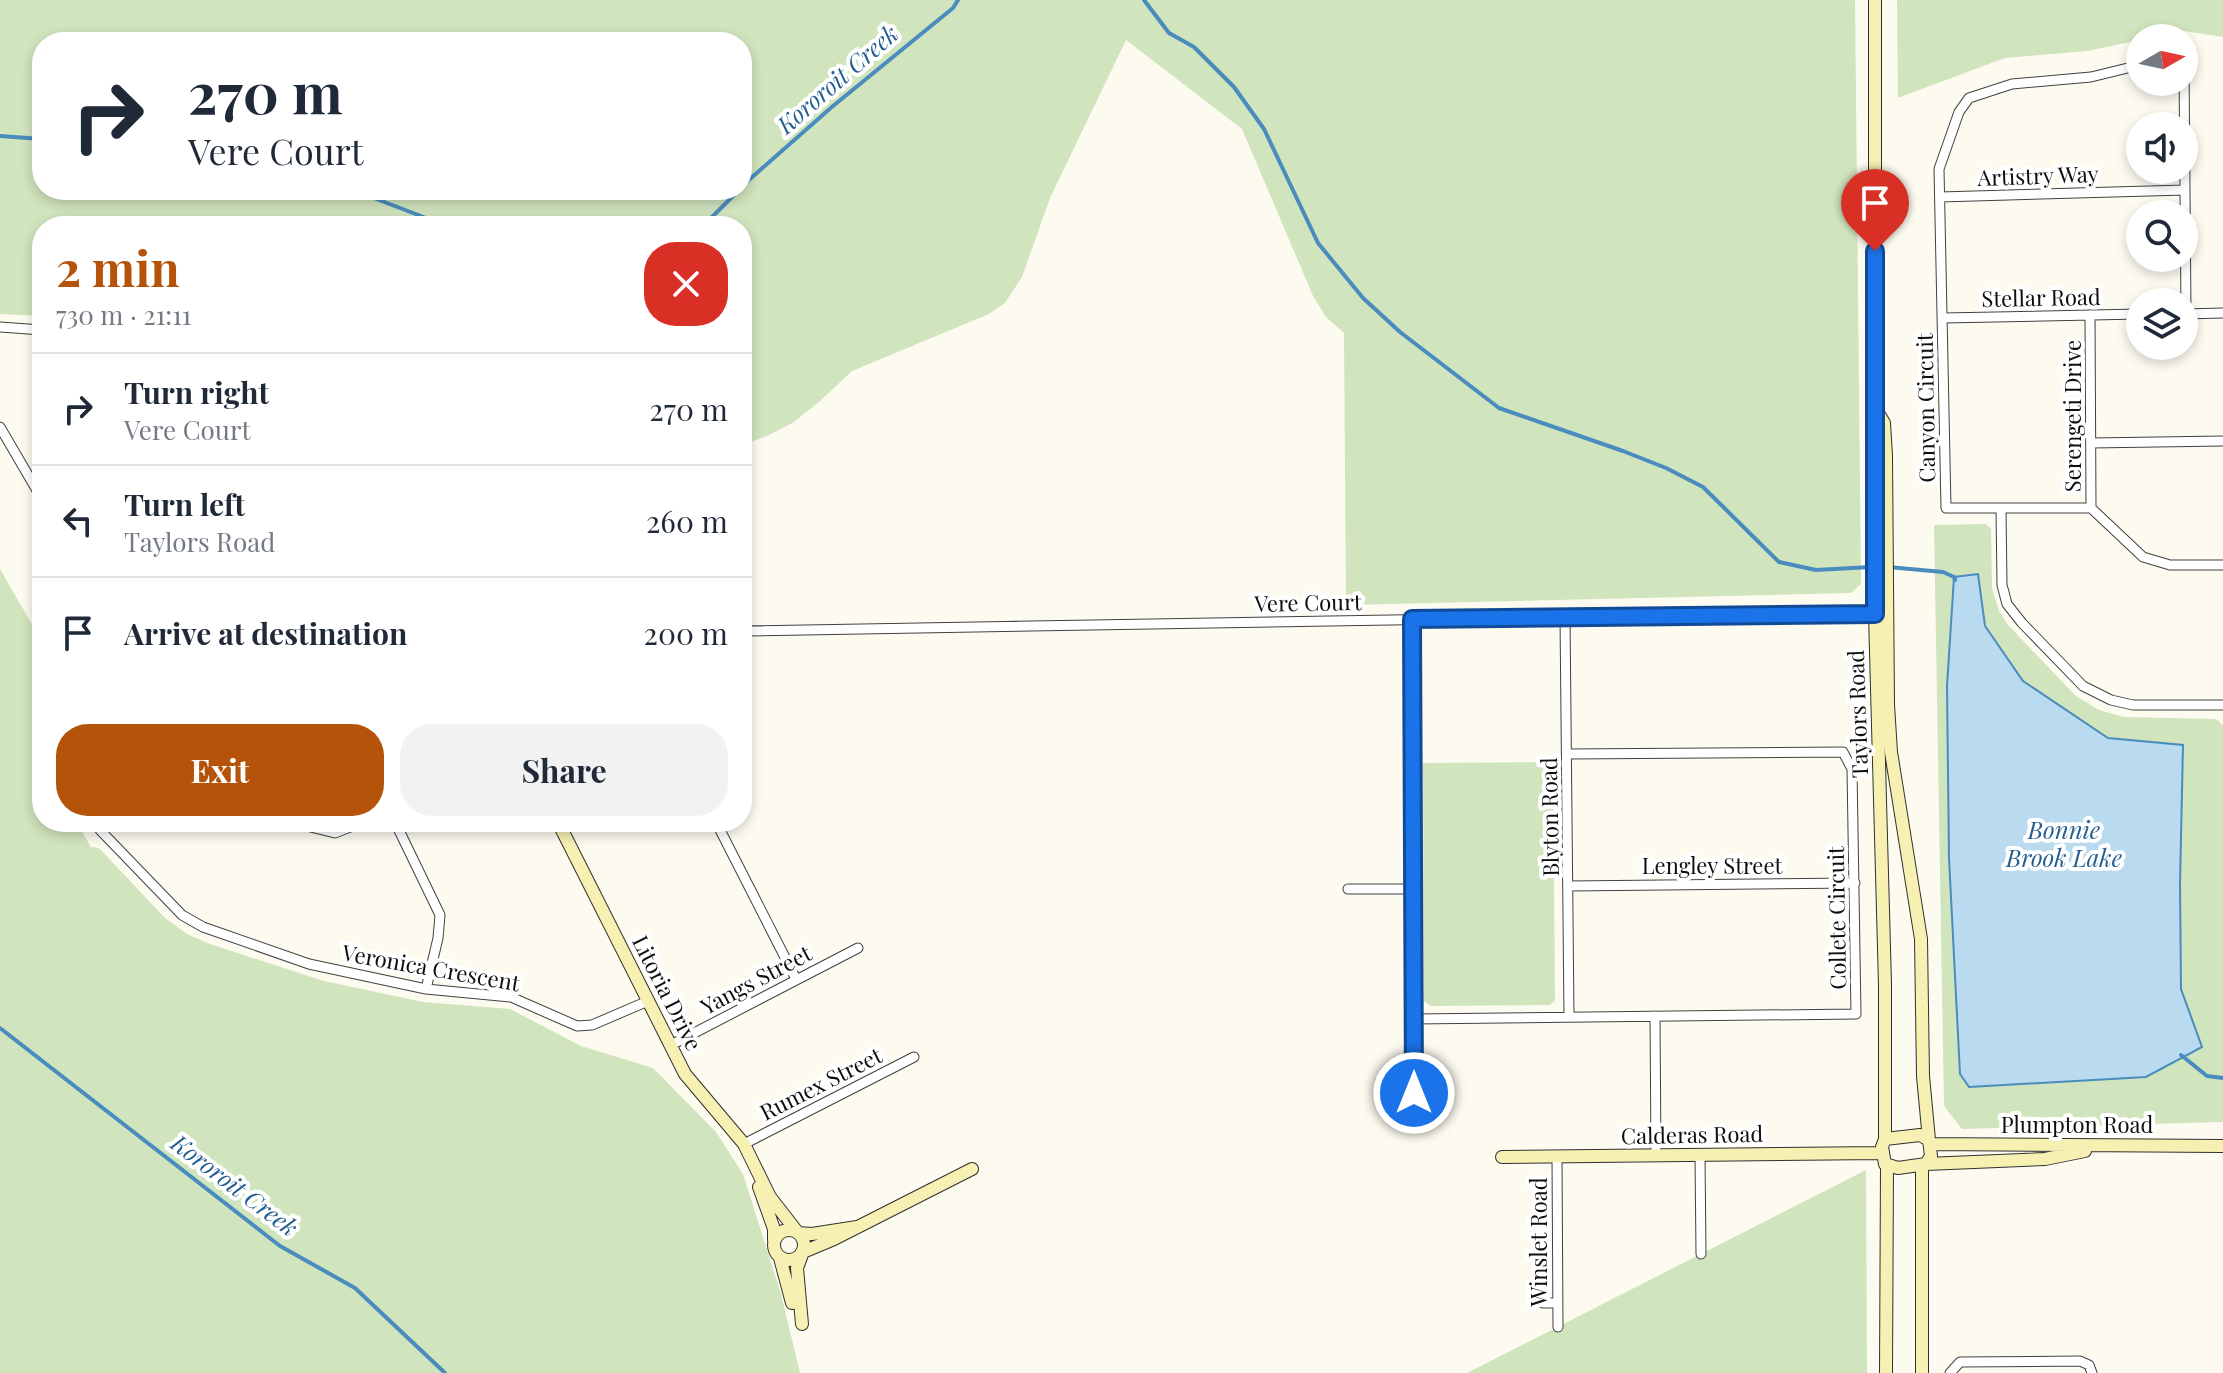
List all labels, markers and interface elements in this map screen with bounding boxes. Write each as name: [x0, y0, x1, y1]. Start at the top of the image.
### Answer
water label: Kororoit Creek: [769, 17, 904, 141]
north arrow: [2126, 24, 2198, 96]
map controls: [2126, 24, 2198, 360]
text: 270 m: [188, 54, 343, 129]
icon: right: [56, 64, 160, 168]
button: sound: [2126, 112, 2198, 184]
text: Vere Court: [188, 126, 363, 174]
street label: Artistry Way: [1976, 158, 2099, 192]
pin: [1841, 169, 1909, 251]
icon: arrive: [1853, 181, 1897, 225]
button: search: [2126, 200, 2198, 272]
text: 2 min: [56, 235, 180, 299]
button: close: [644, 242, 728, 326]
street label: Stellar Road: [1981, 281, 2101, 313]
button: layers: [2126, 288, 2198, 360]
text: 730 m · 21:11: [56, 297, 192, 332]
street label: Canyon Circuit: [1909, 332, 1941, 483]
street label: Serengeti Drive: [2057, 340, 2087, 492]
text: Turn right: [124, 372, 269, 412]
icon: right: [56, 387, 100, 431]
text: 270 m: [649, 389, 728, 429]
text: Vere Court: [124, 412, 251, 447]
text: Turn left: [124, 484, 245, 524]
icon: left: [56, 499, 100, 543]
text: 260 m: [646, 501, 728, 541]
text: Taylors Road: [124, 524, 275, 559]
street label: Vere Court: [1253, 586, 1363, 618]
icon: arrive: [56, 611, 100, 655]
text: Arrive at destination: [124, 613, 407, 653]
text: 200 m: [644, 613, 728, 653]
street label: Taylors Road: [1840, 649, 1874, 779]
button: Exit: [56, 724, 384, 816]
button: Share: [400, 724, 728, 816]
street label: Blyton Road: [1533, 757, 1565, 877]
water label: Bonnie Brook Lake: [2005, 813, 2122, 873]
street label: Collete Circuit: [1820, 845, 1852, 990]
street label: Lengley Street: [1642, 850, 1784, 880]
street label: Litoria Drive: [626, 930, 710, 1055]
street label: Veronica Crescent: [339, 936, 523, 998]
street label: Yangs Street: [694, 937, 817, 1021]
street label: Rumex Street: [754, 1039, 888, 1127]
position arrow: [1372, 1051, 1456, 1135]
street label: Plumpton Road: [2001, 1109, 2153, 1139]
street label: Calderas Road: [1621, 1118, 1764, 1150]
water label: Kororoit Creek: [165, 1126, 305, 1242]
street label: Winslet Road: [1523, 1177, 1553, 1307]

